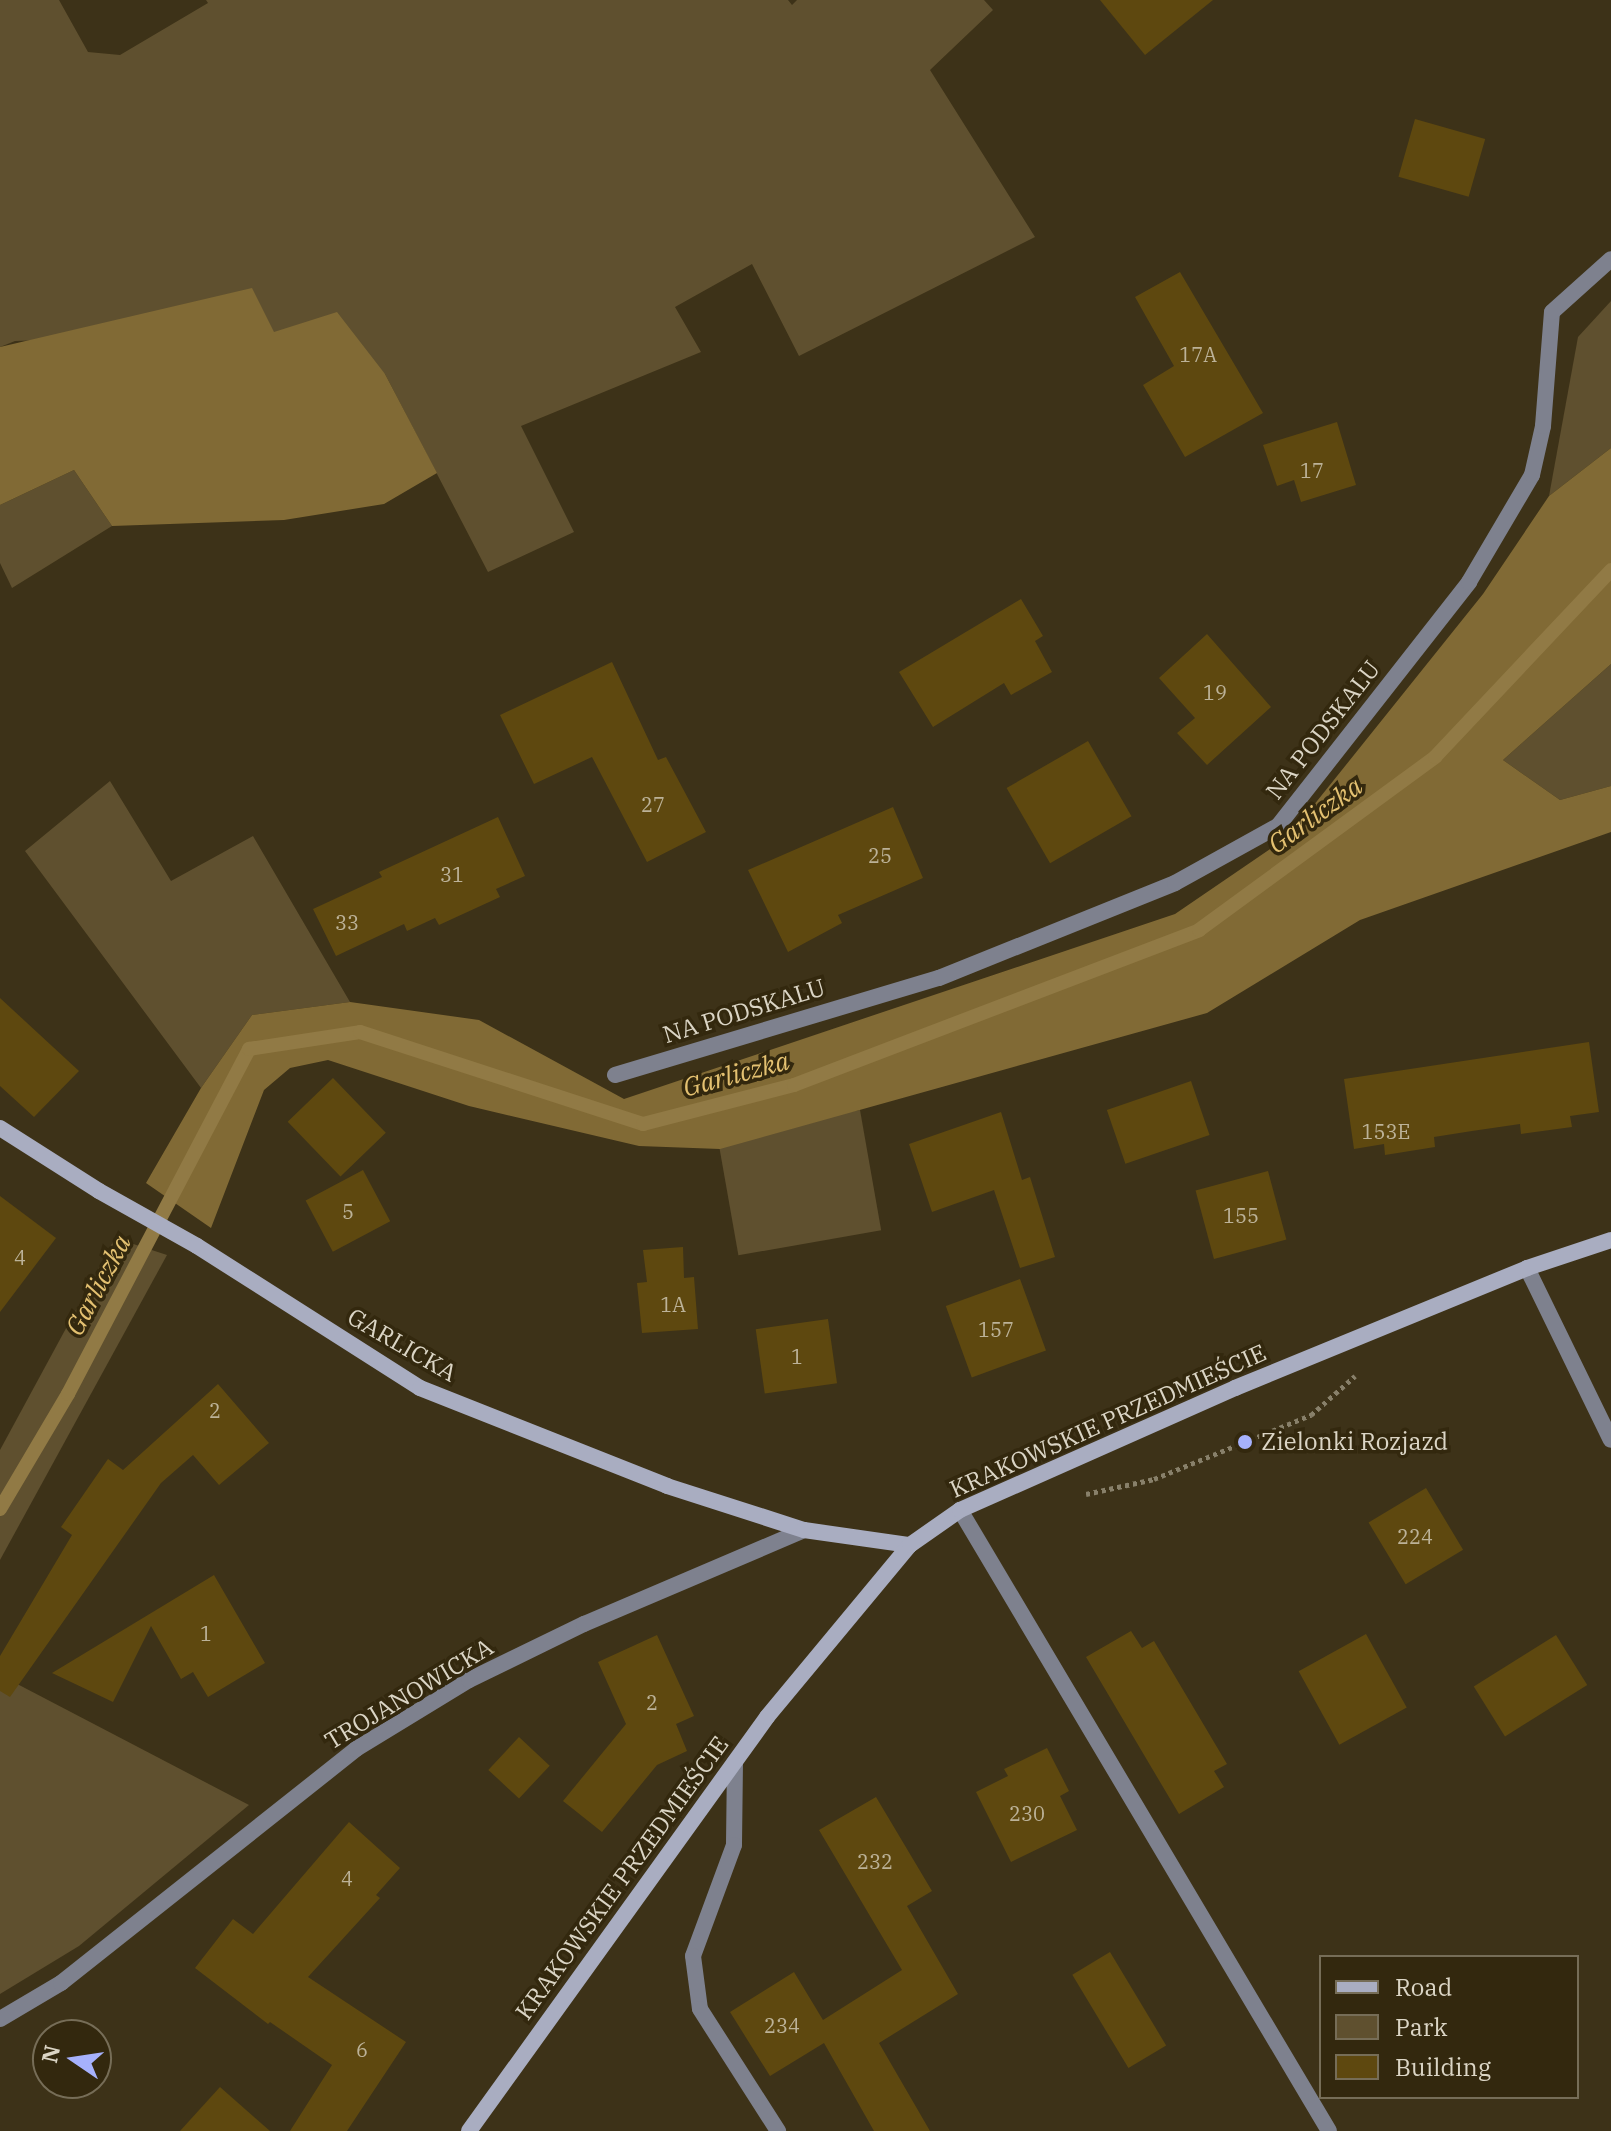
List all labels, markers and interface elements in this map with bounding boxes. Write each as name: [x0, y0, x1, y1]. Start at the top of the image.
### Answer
house number: 17A: [1179, 342, 1217, 366]
house number: 17: [1300, 458, 1324, 482]
street label: NA PODSKALU: [1260, 655, 1386, 805]
house number: 19: [1203, 680, 1227, 704]
water label: Garliczka: [1262, 770, 1368, 860]
house number: 27: [641, 792, 665, 816]
house number: 25: [868, 843, 892, 867]
house number: 31: [440, 862, 464, 886]
house number: 33: [335, 910, 359, 934]
street label: NA PODSKALU: [659, 973, 829, 1049]
water label: Garliczka: [679, 1045, 793, 1103]
house number: 153E: [1362, 1119, 1410, 1143]
house number: 5: [342, 1199, 354, 1223]
house number: 155: [1223, 1203, 1259, 1227]
water label: Garliczka: [59, 1230, 137, 1340]
house number: 4: [14, 1245, 26, 1269]
house number: 1A: [660, 1292, 686, 1316]
street label: GARLICKA: [342, 1302, 462, 1388]
house number: 157: [978, 1317, 1014, 1341]
street label: KRAKOWSKIE PRZEDMIEŚCIE: [945, 1338, 1271, 1504]
house number: 1: [791, 1344, 803, 1368]
house number: 2: [209, 1398, 221, 1422]
place label: Zielonki Rozjazd: [1261, 1428, 1448, 1456]
marker: Zielonki Rozjazd: [1236, 1433, 1254, 1451]
house number: 224: [1397, 1524, 1433, 1548]
house number: 1: [200, 1621, 212, 1645]
street label: TROJANOWICKA: [320, 1632, 498, 1756]
house number: 2: [646, 1690, 658, 1714]
street label: KRAKOWSKIE PRZEDMIEŚCIE: [510, 1731, 734, 2025]
house number: 230: [1009, 1801, 1045, 1825]
house number: 232: [857, 1849, 893, 1873]
house number: 4: [341, 1866, 353, 1890]
legend: [1319, 1955, 1579, 2099]
text: Road: [1395, 1971, 1452, 2003]
text: Park: [1395, 2011, 1447, 2043]
house number: 234: [764, 2013, 800, 2037]
north arrow: [32, 2019, 112, 2099]
house number: 6: [356, 2037, 368, 2061]
text: N: [34, 2042, 66, 2066]
text: Building: [1395, 2051, 1491, 2083]

